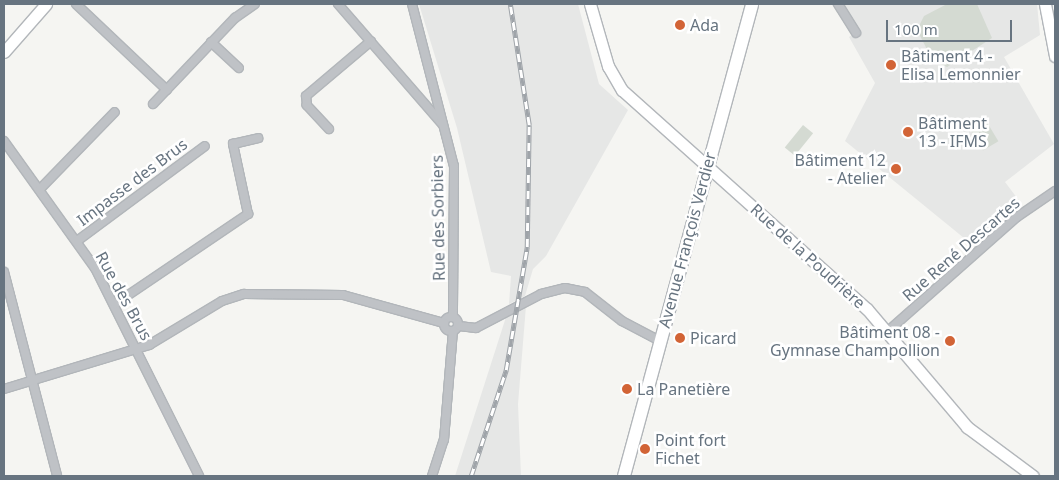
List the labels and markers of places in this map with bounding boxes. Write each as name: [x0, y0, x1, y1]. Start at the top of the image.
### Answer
place label: Ada: [690, 15, 719, 35]
marker: Ada: [674, 19, 686, 31]
place label: Bâtiment 4 - Elisa Lemonnier: [901, 46, 1021, 84]
marker: Bâtiment 4 - Elisa Lemonnier: [885, 59, 897, 71]
place label: Bâtiment 13 - IFMS: [918, 113, 987, 151]
marker: Bâtiment 13 - IFMS: [902, 126, 914, 138]
place label: Bâtiment 12 - Atelier: [795, 150, 886, 188]
marker: Bâtiment 12 - Atelier: [890, 163, 902, 175]
place label: Bâtiment 08 - Gymnase Champollion: [770, 322, 940, 360]
place label: Picard: [690, 328, 737, 348]
marker: Picard: [674, 332, 686, 344]
marker: Bâtiment 08 - Gymnase Champollion: [944, 335, 956, 347]
place label: La Panetière: [637, 379, 730, 399]
marker: La Panetière: [621, 383, 633, 395]
place label: Point fort Fichet: [655, 430, 726, 468]
marker: Point fort Fichet: [639, 443, 651, 455]

